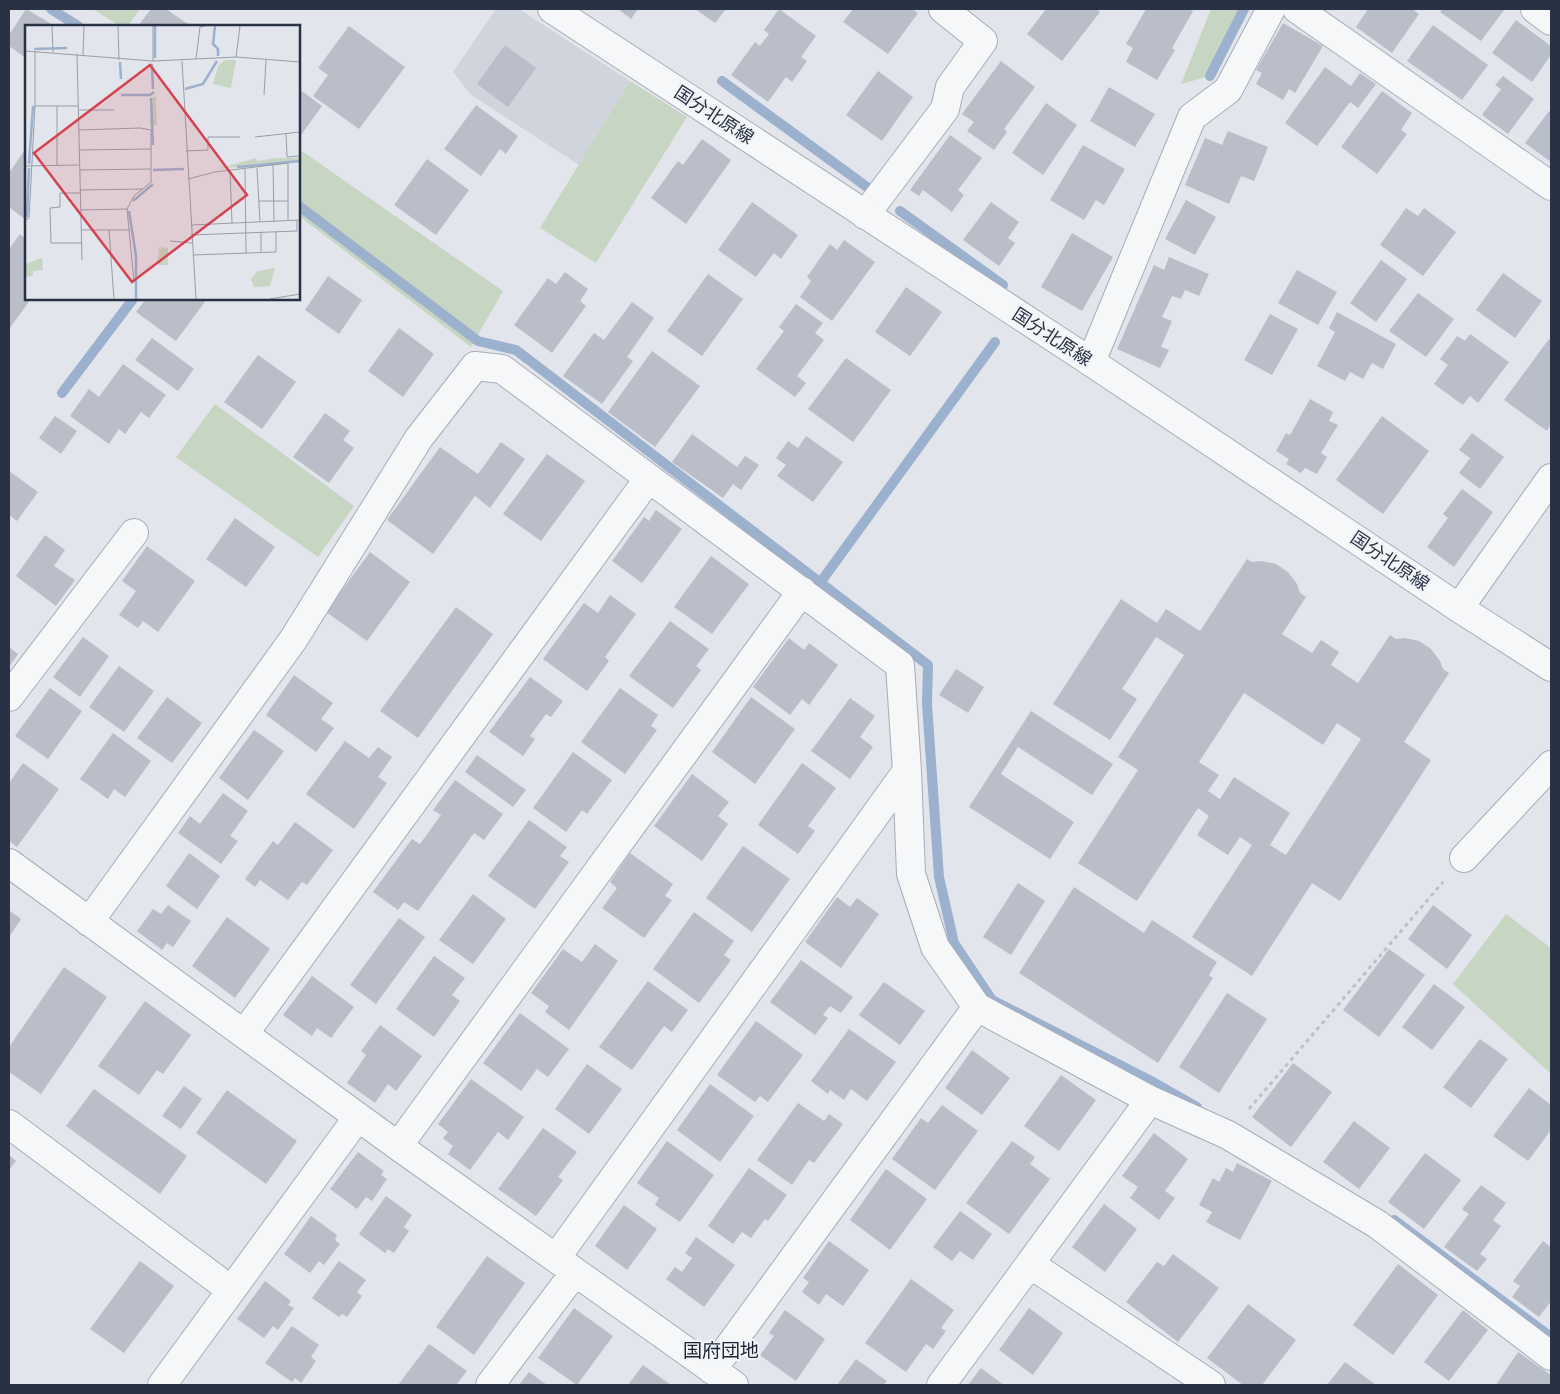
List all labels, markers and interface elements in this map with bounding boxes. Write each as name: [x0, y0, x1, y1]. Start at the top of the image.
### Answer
inset map: [25, 25, 300, 300]
street label: 国分北原線: [670, 80, 758, 149]
street label: 国分北原線: [1008, 302, 1096, 371]
street label: 国分北原線: [1347, 526, 1434, 595]
district label: 国府団地: [683, 1338, 759, 1362]

